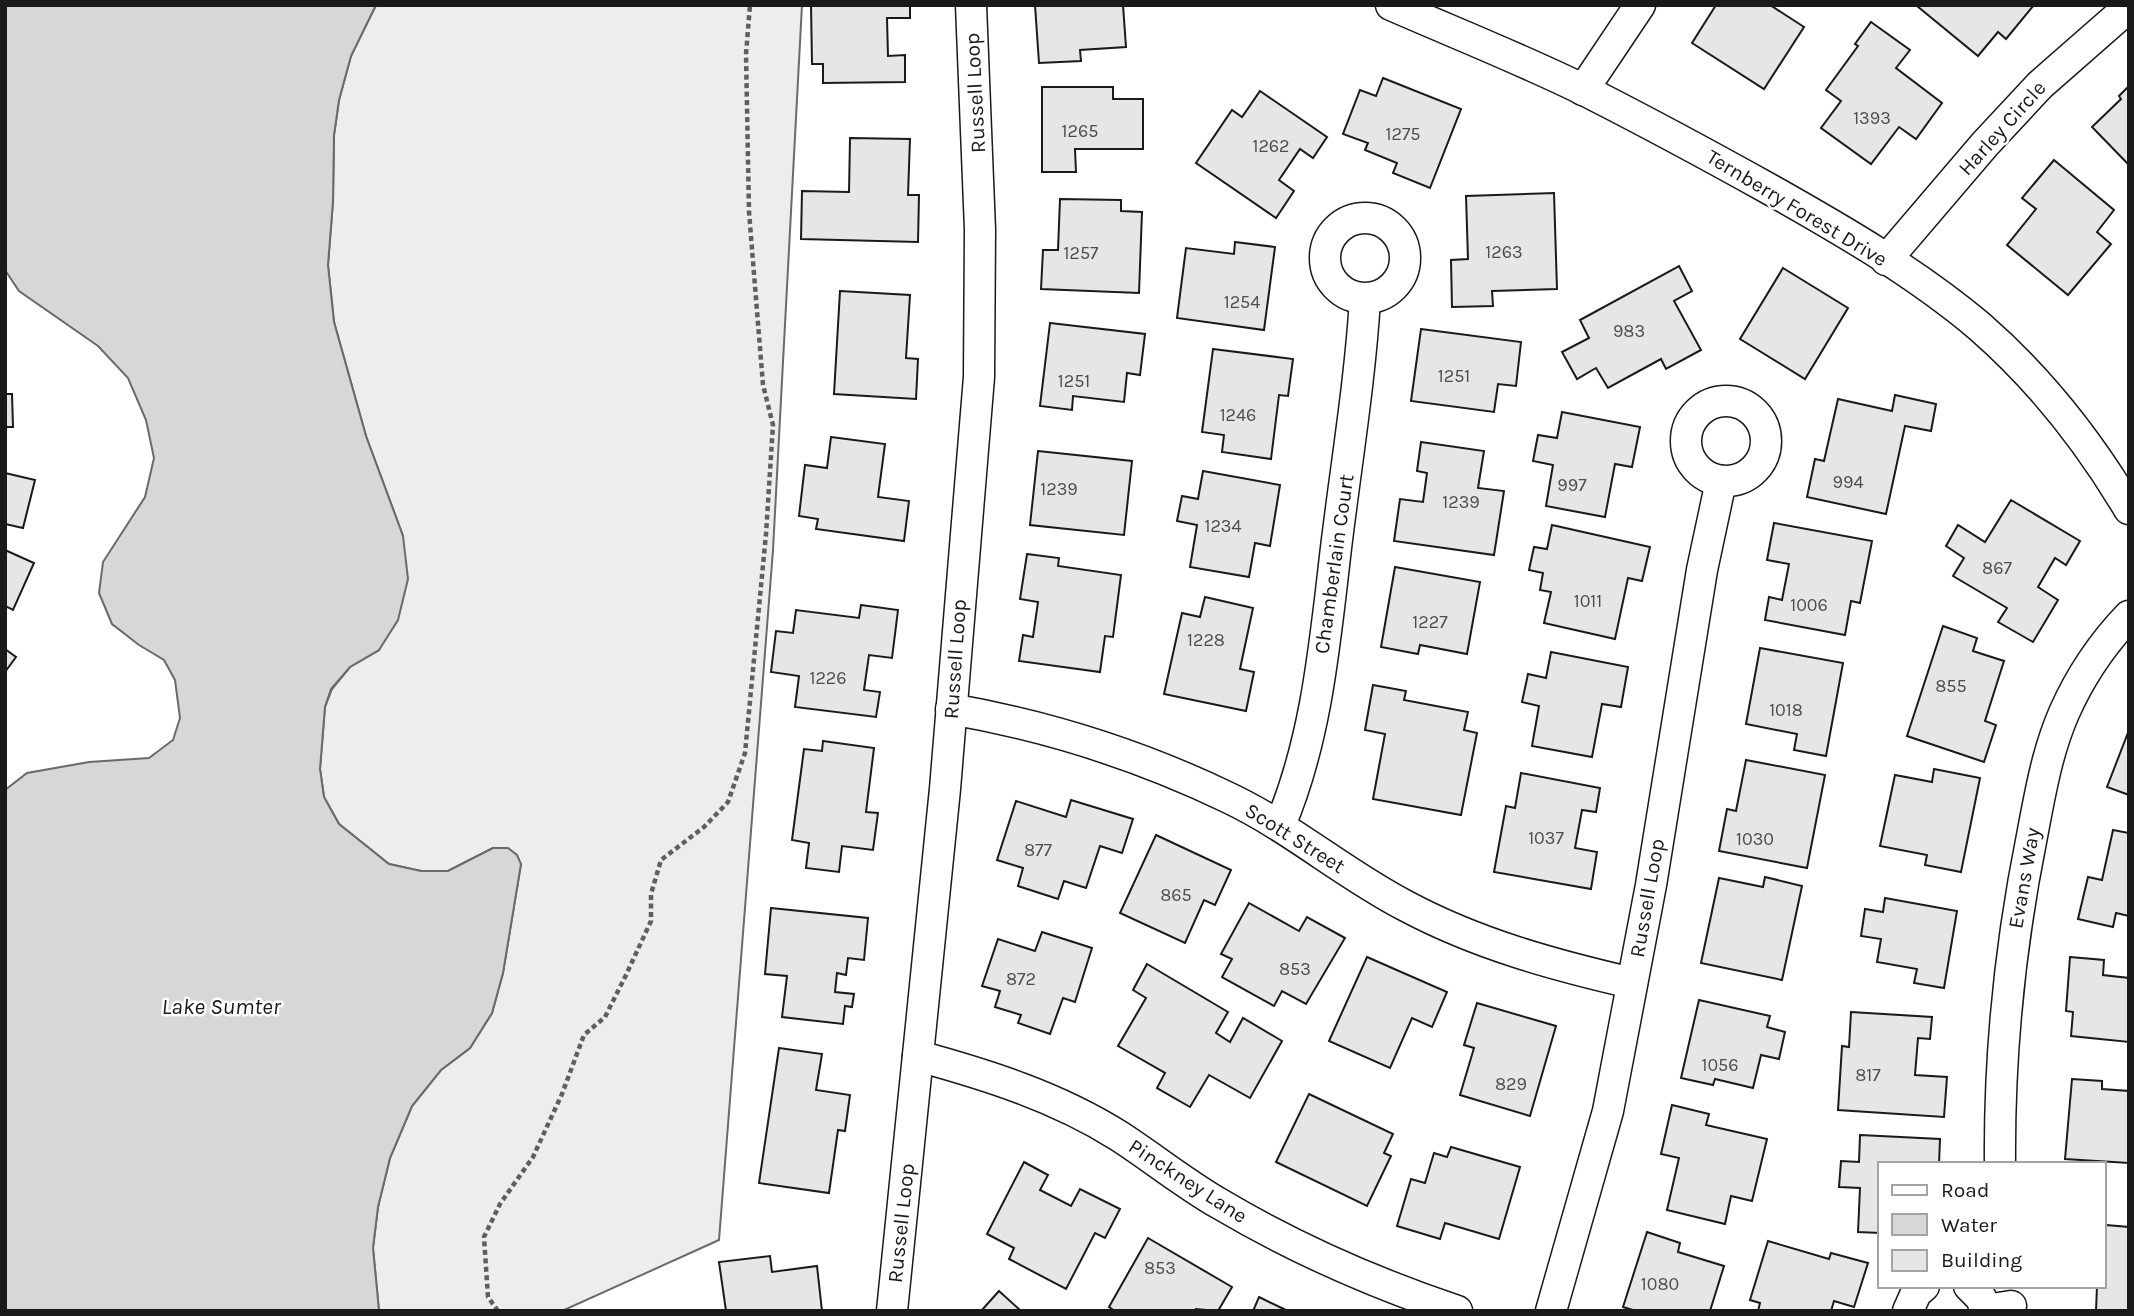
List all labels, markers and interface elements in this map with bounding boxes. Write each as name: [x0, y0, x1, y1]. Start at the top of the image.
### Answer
street label: Russell Loop: [960, 32, 990, 154]
street label: Harley Circle: [1953, 76, 2051, 180]
house number: 1393: [1853, 107, 1891, 129]
house number: 1265: [1062, 120, 1098, 142]
house number: 1275: [1386, 123, 1421, 145]
house number: 1262: [1252, 135, 1290, 157]
street label: Ternberry Forest Drive: [1702, 145, 1892, 271]
house number: 1263: [1485, 241, 1523, 263]
house number: 1257: [1064, 242, 1099, 264]
house number: 1254: [1224, 291, 1260, 313]
house number: 983: [1613, 320, 1645, 342]
house number: 1251: [1438, 365, 1470, 387]
house number: 1251: [1058, 370, 1090, 392]
house number: 1246: [1220, 404, 1256, 426]
house number: 994: [1833, 471, 1863, 493]
street label: Chamberlain Court: [1309, 472, 1359, 656]
house number: 997: [1557, 474, 1587, 496]
house number: 1239: [1040, 478, 1078, 500]
house number: 1239: [1442, 491, 1480, 513]
house number: 1234: [1204, 515, 1242, 537]
house number: 867: [1982, 557, 2012, 579]
house number: 1011: [1574, 590, 1602, 612]
house number: 1006: [1790, 594, 1828, 616]
street label: Russell Loop: [939, 598, 971, 720]
house number: 1227: [1412, 611, 1448, 633]
house number: 1228: [1187, 629, 1225, 651]
house number: 1226: [809, 667, 847, 689]
house number: 855: [1935, 675, 1967, 697]
house number: 1018: [1769, 699, 1803, 721]
street label: Scott Street: [1241, 798, 1350, 878]
street label: Evans Way: [2003, 825, 2045, 930]
house number: 1037: [1528, 827, 1564, 849]
house number: 1030: [1736, 828, 1774, 850]
street label: Russell Loop: [1625, 837, 1669, 959]
house number: 877: [1024, 839, 1053, 861]
house number: 865: [1160, 884, 1192, 906]
house number: 853: [1279, 958, 1311, 980]
house number: 872: [1006, 968, 1036, 990]
water label: Lake Sumter: [161, 993, 282, 1020]
house number: 1056: [1701, 1054, 1739, 1076]
house number: 817: [1855, 1064, 1881, 1086]
house number: 829: [1495, 1073, 1527, 1095]
street label: Pinckney Lane: [1124, 1134, 1252, 1228]
street label: Russell Loop: [883, 1162, 919, 1284]
legend: [1878, 1162, 2106, 1288]
text: Road: [1941, 1178, 1989, 1202]
text: Water: [1941, 1213, 1997, 1237]
text: Building: [1941, 1248, 2022, 1272]
house number: 853: [1144, 1257, 1176, 1279]
house number: 1080: [1641, 1273, 1679, 1295]

